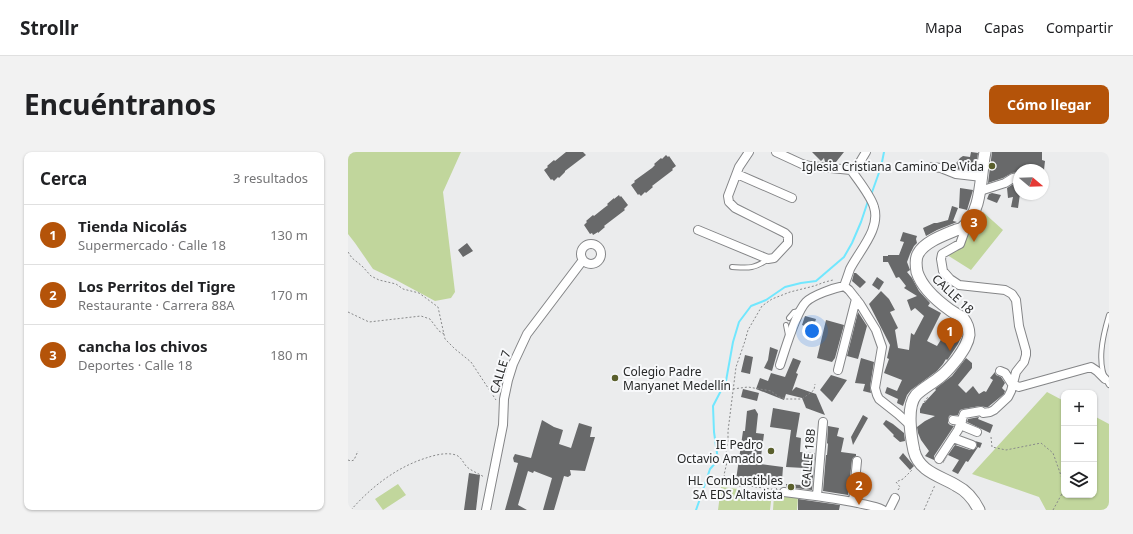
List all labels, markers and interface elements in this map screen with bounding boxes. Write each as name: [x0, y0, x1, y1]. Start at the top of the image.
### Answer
text: Strollr: [20, 15, 79, 41]
text: Mapa: [925, 18, 962, 37]
text: Capas: [984, 18, 1024, 37]
text: Compartir: [1046, 18, 1113, 37]
text: Encuéntranos: [24, 85, 216, 123]
button: Cómo llegar: [989, 85, 1109, 124]
place label: Iglesia Cristiana Camino De Vida: [802, 158, 984, 175]
marker: Iglesia Cristiana Camino De Vida: [987, 161, 997, 171]
north arrow: [1013, 164, 1049, 200]
text: Cerca: [40, 167, 87, 190]
text: 3 resultados: [233, 169, 308, 187]
pin: 3: [961, 209, 987, 242]
text: Tienda Nicolás: [78, 216, 187, 236]
text: 1: [49, 226, 57, 244]
text: 130 m: [270, 226, 308, 244]
text: Supermercado · Calle 18: [78, 236, 226, 254]
street label: CALLE 18: [928, 270, 978, 318]
text: Los Perritos del Tigre: [78, 276, 235, 296]
text: 2: [49, 286, 57, 304]
text: 170 m: [270, 286, 308, 304]
text: Restaurante · Carrera 88A: [78, 296, 235, 314]
pin: 1: [937, 318, 963, 351]
your location: [802, 321, 822, 341]
text: cancha los chivos: [78, 336, 208, 356]
text: 3: [49, 346, 57, 364]
text: 180 m: [270, 346, 308, 364]
street label: CALLE 7: [485, 348, 515, 396]
text: Deportes · Calle 18: [78, 356, 192, 374]
place label: Colegio Padre Manyanet Medellín: [623, 363, 731, 394]
marker: Colegio Padre Manyanet Medellín: [610, 373, 620, 383]
map controls: [1061, 390, 1097, 498]
button: +: [1061, 390, 1097, 426]
button: −: [1061, 426, 1097, 462]
street label: CALLE 18B: [797, 428, 819, 488]
place label: IE Pedro Octavio Amado: [677, 436, 763, 467]
marker: IE Pedro Octavio Amado: [766, 446, 776, 456]
button: layers: [1061, 462, 1097, 498]
place label: HL Combustibles SA EDS Altavista: [688, 472, 783, 503]
pin: 2: [846, 472, 872, 505]
marker: HL Combustibles SA EDS Altavista: [786, 482, 796, 492]

